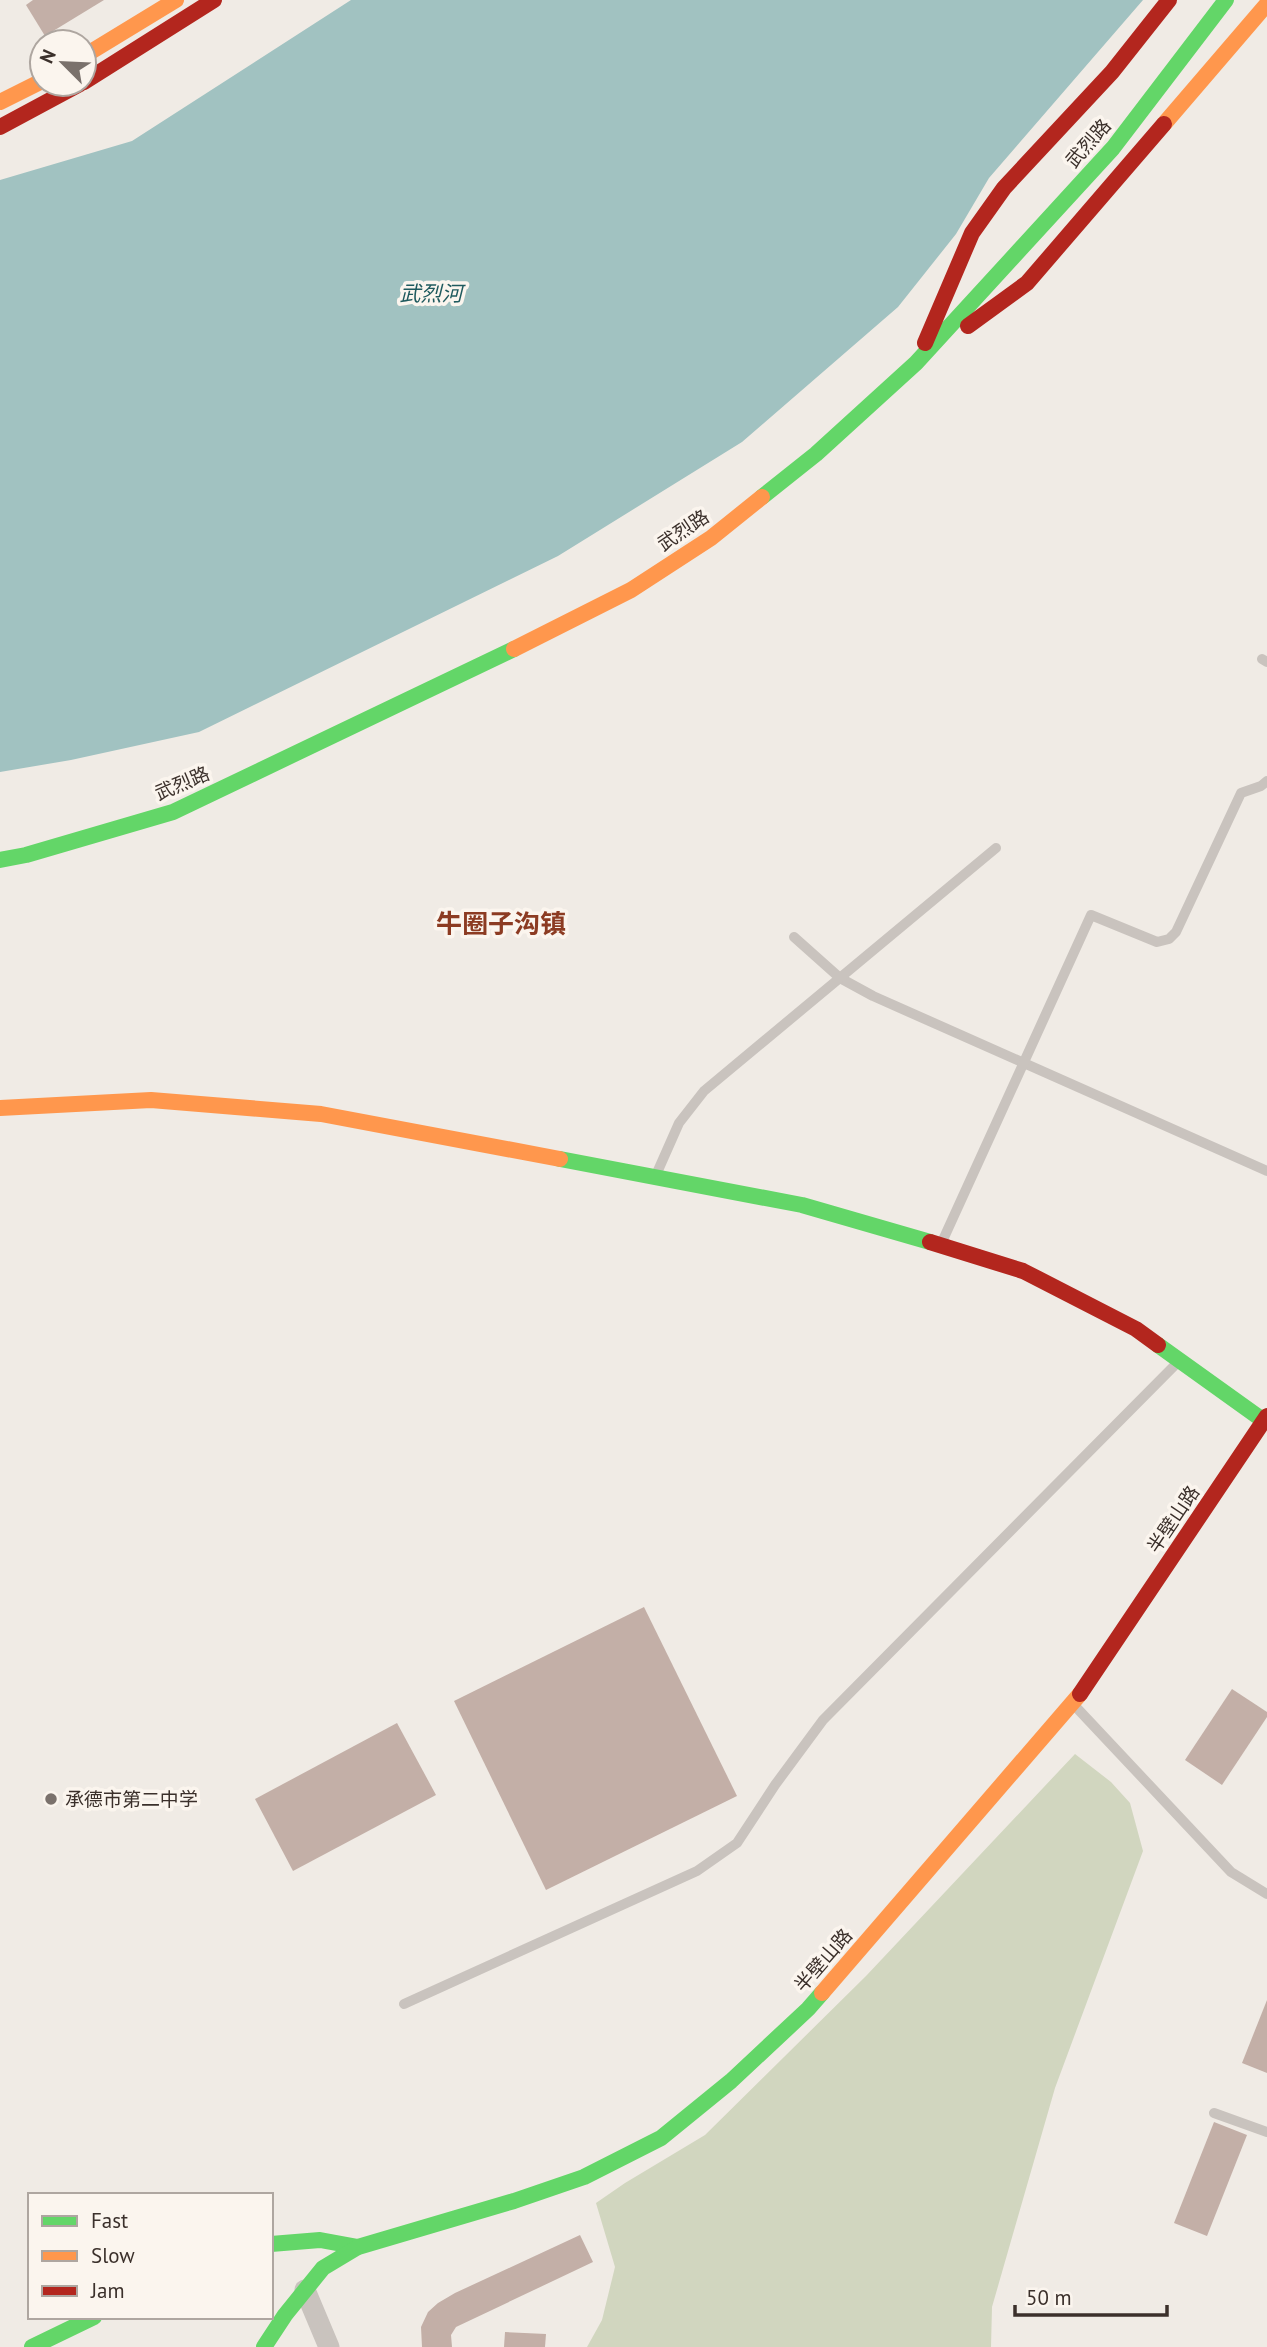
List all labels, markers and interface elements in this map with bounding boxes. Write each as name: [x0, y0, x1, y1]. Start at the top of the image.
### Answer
north arrow: [28, 28, 98, 98]
text: N: [34, 46, 61, 67]
street label: 武烈路: [1060, 114, 1116, 172]
water label: 武烈河: [400, 280, 466, 307]
street label: 武烈路: [653, 504, 713, 556]
street label: 武烈路: [151, 761, 213, 805]
district label: 牛圈子沟镇: [436, 907, 566, 940]
street label: 半壁山路: [1142, 1481, 1204, 1557]
place label: 承德市第二中学: [65, 1787, 198, 1811]
marker: 承德市第二中学: [43, 1791, 59, 1807]
street label: 半壁山路: [789, 1923, 857, 1997]
legend: [28, 2193, 273, 2319]
text: Fast: [91, 2207, 128, 2234]
text: Slow: [91, 2242, 135, 2269]
scale bar: [1015, 2274, 1167, 2318]
text: Jam: [90, 2277, 125, 2304]
text: 50 m: [1026, 2284, 1072, 2311]

